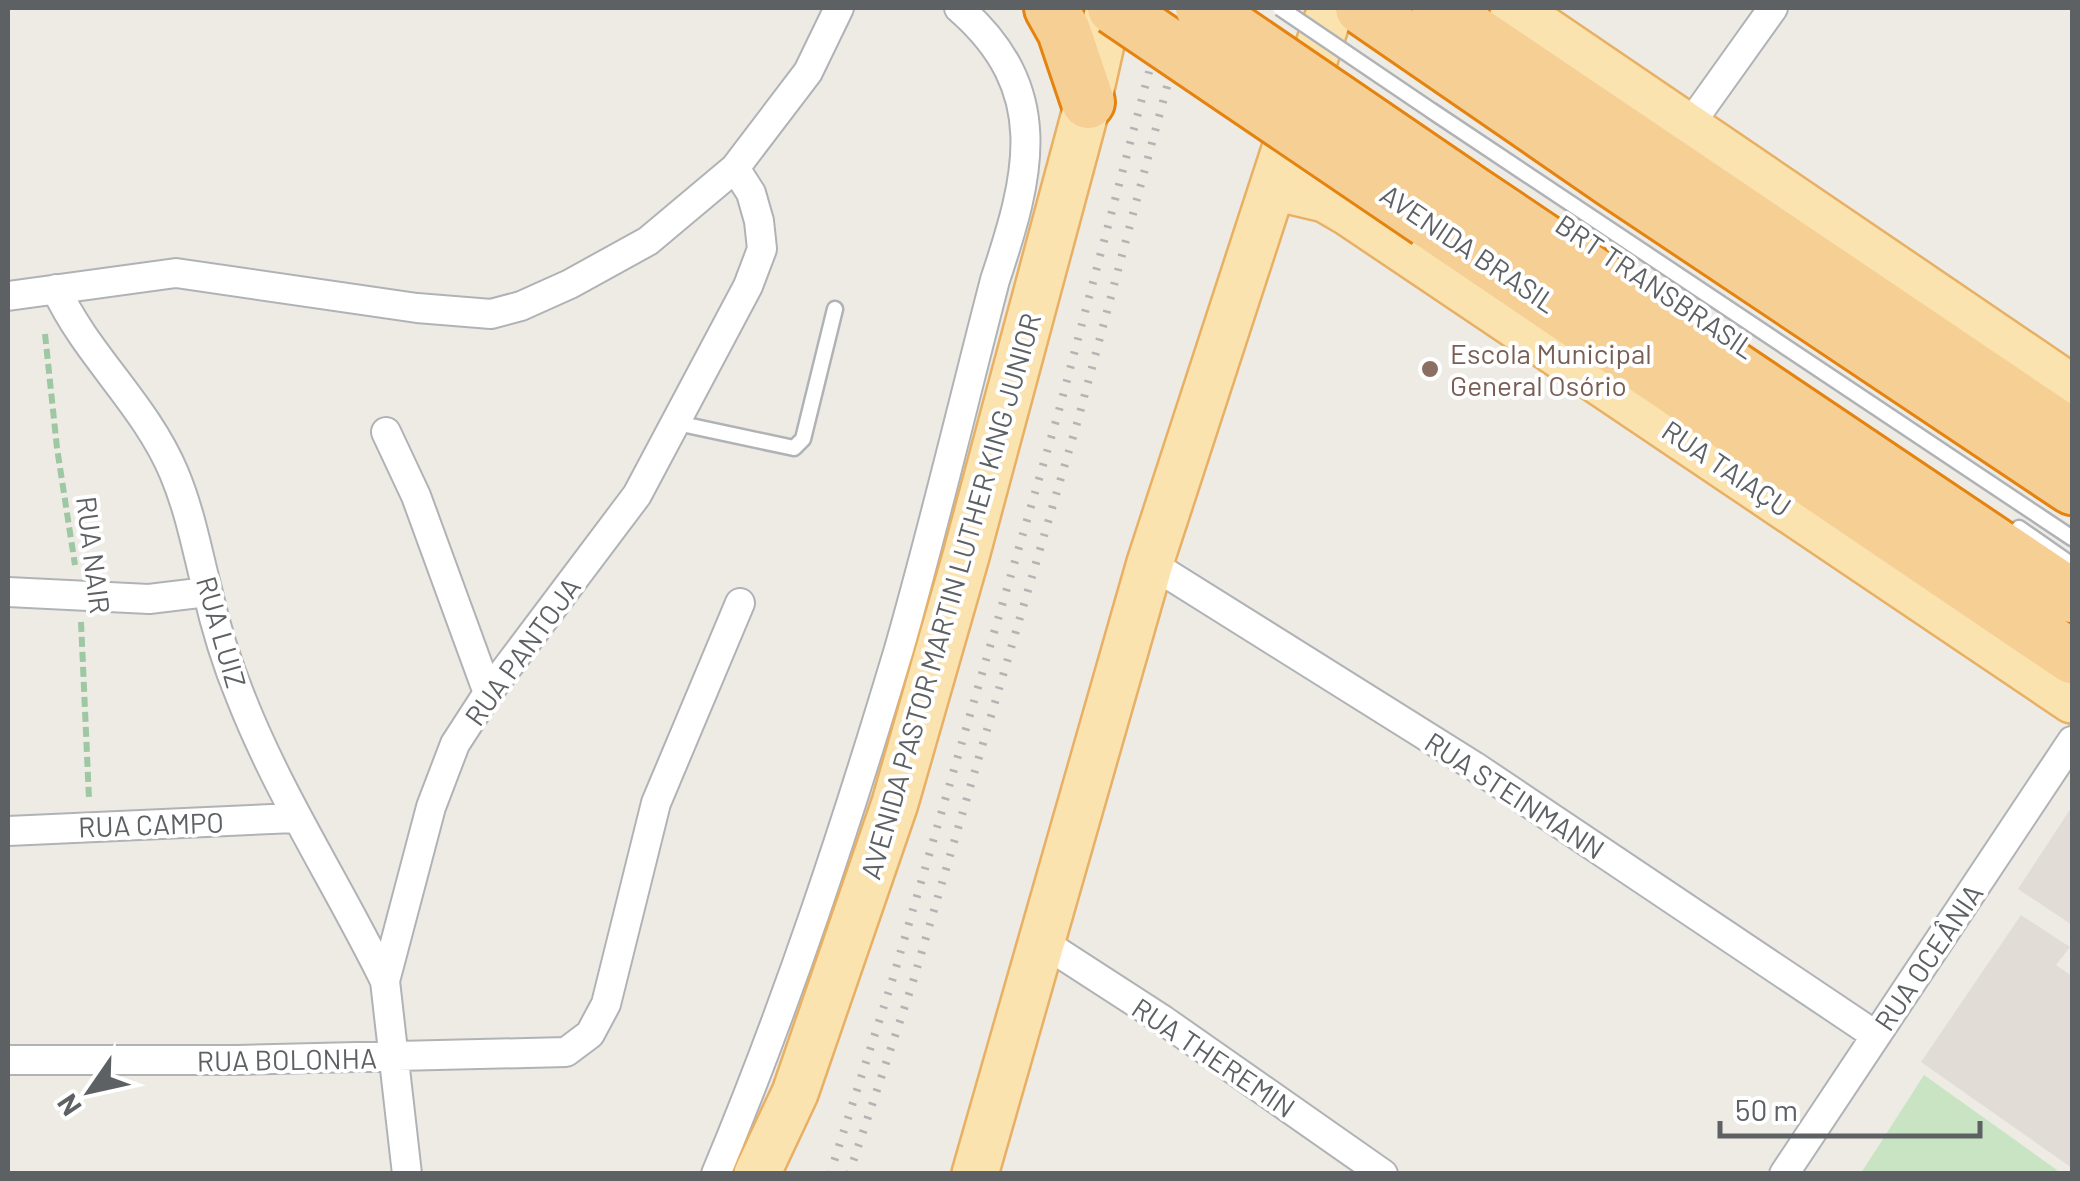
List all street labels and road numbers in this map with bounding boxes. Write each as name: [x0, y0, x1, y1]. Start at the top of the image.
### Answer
street label: AVENIDA BRASIL: [1374, 176, 1564, 320]
street label: BRT TRANSBRASIL: [1550, 207, 1762, 365]
street label: AVENIDA PASTOR MARTIN LUTHER KING JUNIOR: [853, 309, 1047, 883]
street label: RUA TAIAÇU: [1656, 413, 1798, 523]
street label: RUA NAIR: [70, 494, 118, 616]
street label: RUA PANTOJA: [457, 570, 587, 732]
street label: RUA LUIZ: [190, 572, 254, 692]
street label: RUA STEINMANN: [1419, 724, 1611, 866]
street label: RUA CAMPO: [78, 804, 224, 844]
street label: RUA OCEÂNIA: [1867, 877, 1989, 1037]
street label: RUA THEREMIN: [1126, 990, 1302, 1124]
street label: RUA BOLONHA: [197, 1040, 377, 1078]

